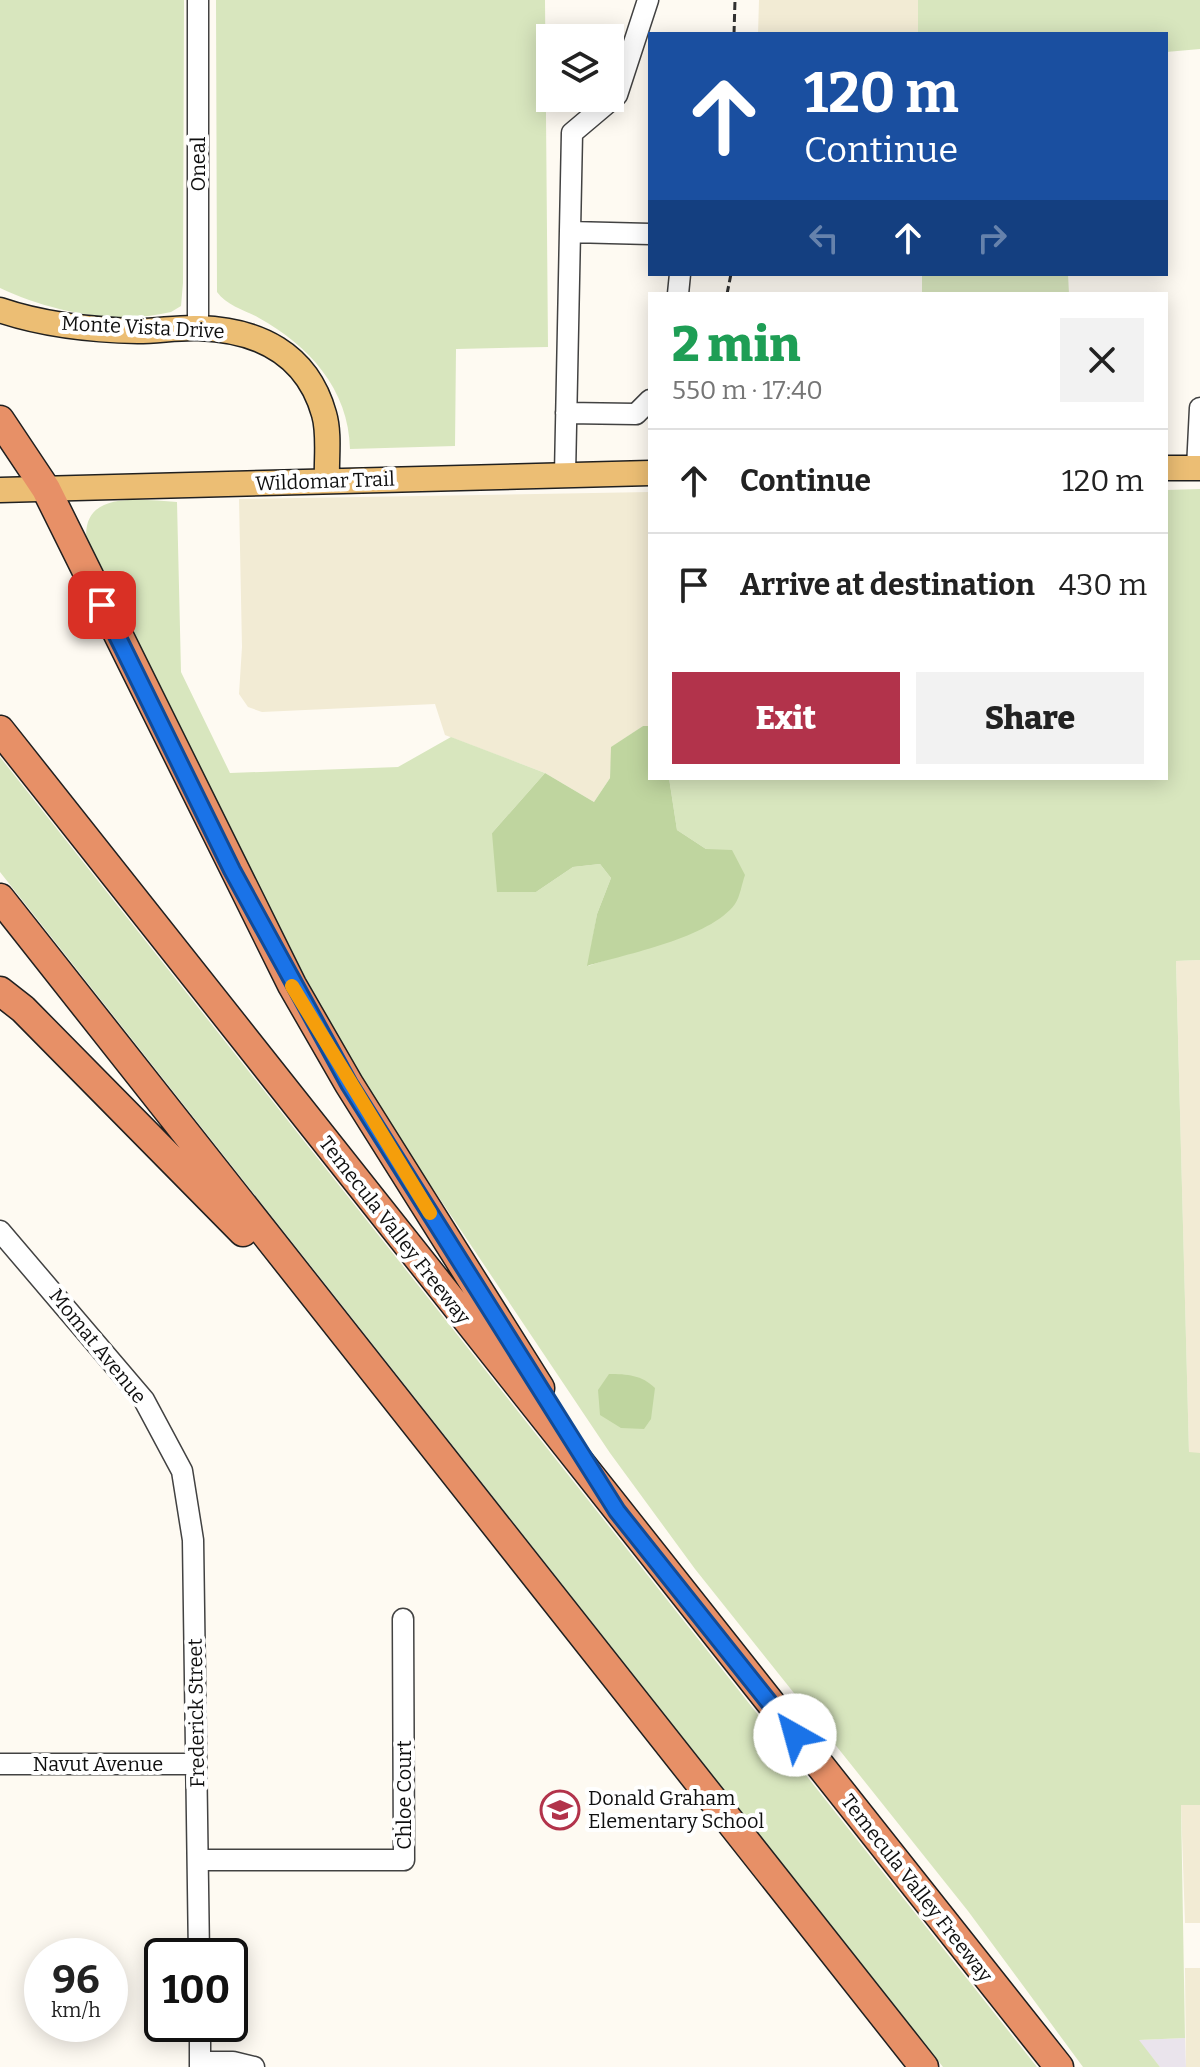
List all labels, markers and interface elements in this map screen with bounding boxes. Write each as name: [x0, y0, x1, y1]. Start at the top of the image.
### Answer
map controls: [536, 24, 624, 112]
button: layers: [536, 24, 624, 112]
text: 120 m: [804, 60, 959, 127]
icon: ahead: [672, 64, 776, 168]
text: Continue: [804, 128, 958, 172]
street label: Oneal: [186, 136, 210, 191]
icon: left: [802, 216, 846, 260]
icon: ahead: [886, 216, 930, 260]
icon: right: [970, 216, 1014, 260]
street label: Monte Vista Drive: [61, 311, 225, 343]
text: 2 min: [672, 316, 800, 374]
button: close: [1060, 318, 1144, 402]
text: 550 m · 17:40: [672, 375, 823, 406]
icon: ahead: [672, 459, 716, 503]
text: Continue: [740, 463, 871, 499]
text: 120 m: [1062, 463, 1144, 499]
street label: Wildomar Trail: [255, 467, 395, 495]
icon: arrive: [672, 563, 716, 607]
text: Arrive at destination: [740, 567, 1035, 603]
text: 430 m: [1059, 567, 1147, 603]
pin: [68, 571, 136, 639]
icon: arrive: [80, 583, 124, 627]
button: Exit: [672, 672, 900, 764]
button: Share: [916, 672, 1144, 764]
street label: Temecula Valley Freeway: [314, 1131, 476, 1329]
street label: Momat Avenue: [44, 1284, 152, 1408]
street label: Frederick Street: [183, 1638, 209, 1788]
position arrow: [753, 1693, 837, 1777]
street label: Chloe Court: [392, 1740, 416, 1850]
street label: Navut Avenue: [33, 1752, 163, 1776]
place label: Donald Graham Elementary School: [588, 1786, 765, 1833]
school or university icon: Donald Graham Elementary School: [539, 1789, 581, 1831]
street label: Temecula Valley Freeway: [836, 1789, 998, 1987]
speed limit sign: 100: [144, 1938, 248, 2042]
text: 96: [52, 1956, 100, 2004]
text: km/h: [51, 1998, 101, 2022]

